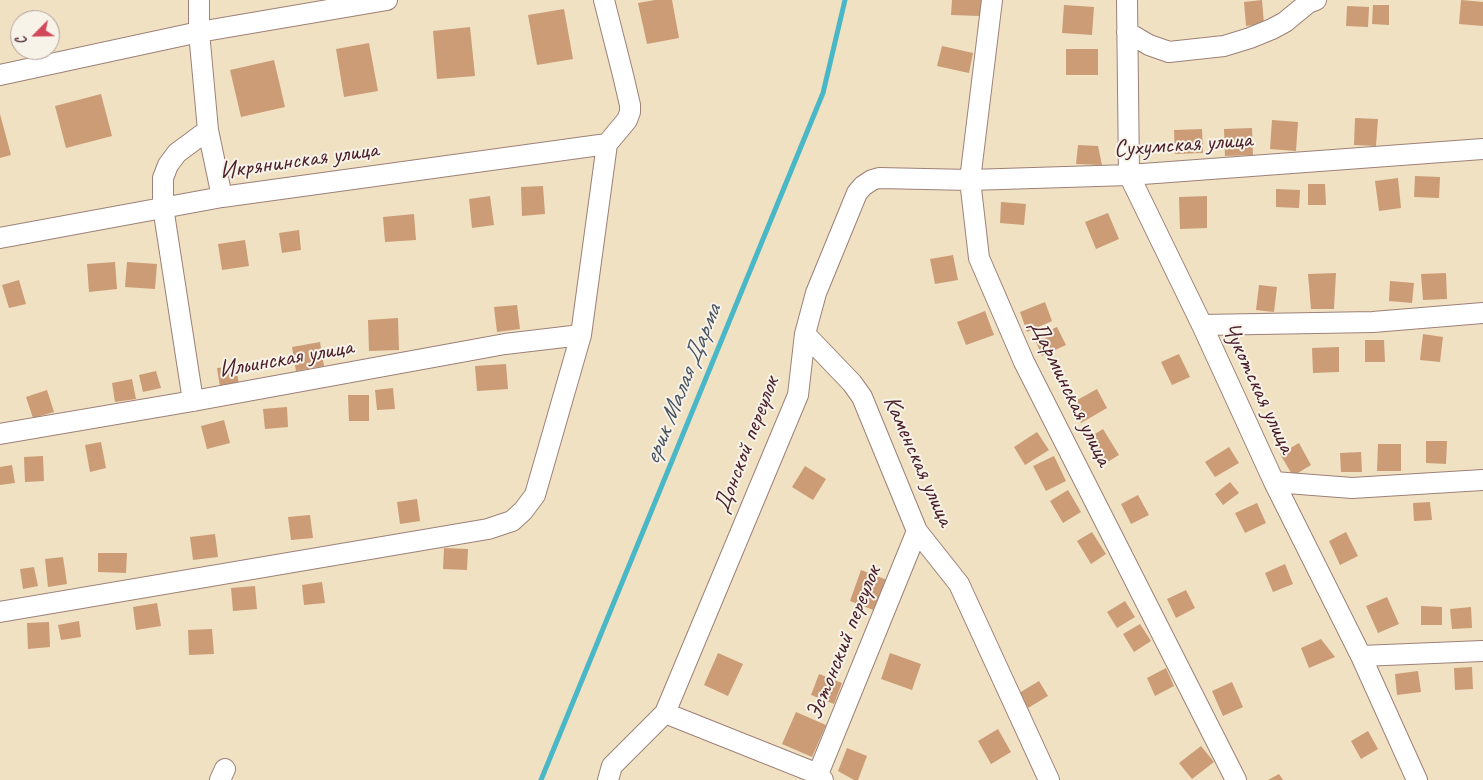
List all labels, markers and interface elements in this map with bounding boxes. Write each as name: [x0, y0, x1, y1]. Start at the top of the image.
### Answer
north arrow: [10, 10, 60, 60]
text: С: [12, 34, 31, 47]
street label: Сухумская улица: [1113, 126, 1253, 164]
street label: Икрянинская улица: [218, 136, 380, 186]
water label: ерик Малая Дарма: [637, 301, 729, 469]
street label: Дарминская улица: [1022, 315, 1118, 471]
street label: Чукотская улица: [1215, 318, 1301, 458]
street label: Ильинская улица: [217, 333, 355, 385]
street label: Донской переулок: [708, 373, 786, 517]
street label: Каменская улица: [876, 391, 960, 531]
street label: Эстонский переулок: [800, 562, 888, 724]

